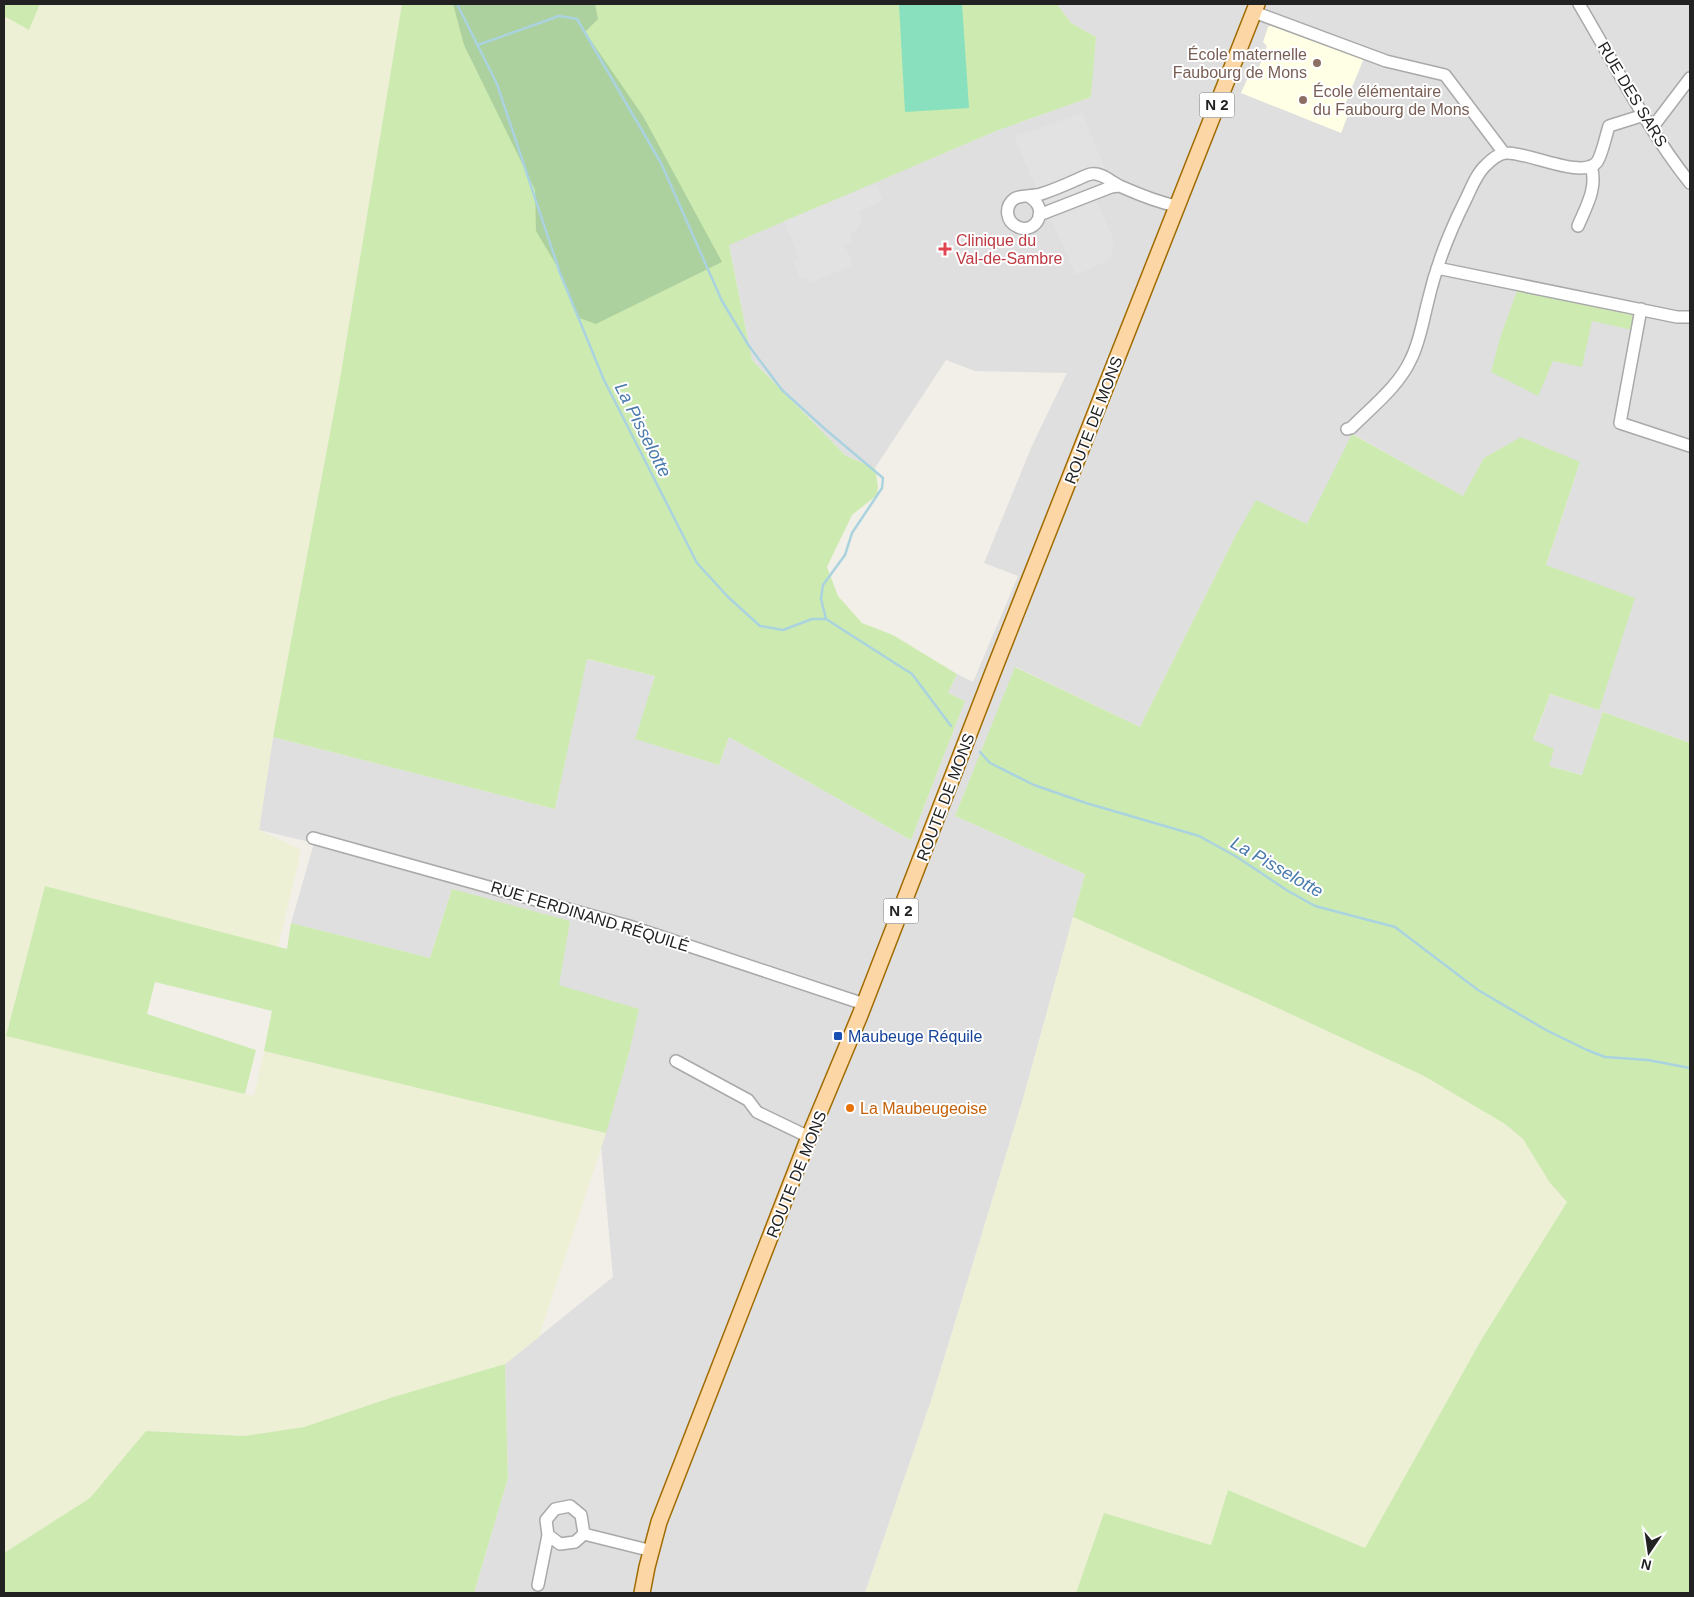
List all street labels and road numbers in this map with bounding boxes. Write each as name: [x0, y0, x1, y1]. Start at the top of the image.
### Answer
street label: RUE DES SARS: [1595, 39, 1671, 150]
road number: N 2: [1200, 92, 1234, 118]
street label: ROUTE DE MONS: [1061, 354, 1126, 486]
street label: ROUTE DE MONS: [913, 731, 978, 863]
street label: RUE FERDINAND RÉQUILÉ: [489, 877, 691, 955]
road number: N 2: [884, 898, 918, 924]
street label: ROUTE DE MONS: [763, 1108, 830, 1240]

